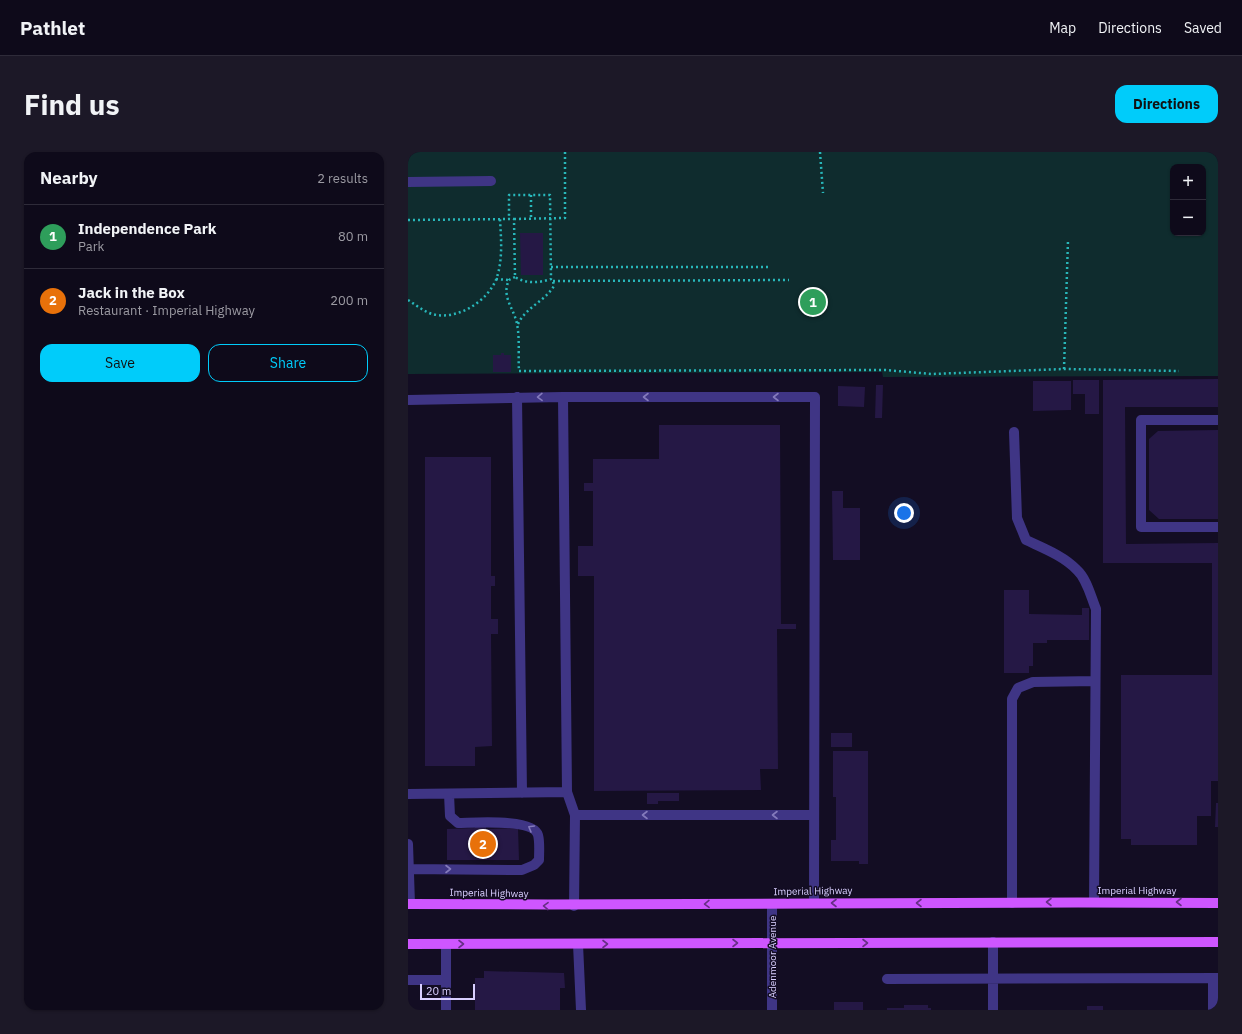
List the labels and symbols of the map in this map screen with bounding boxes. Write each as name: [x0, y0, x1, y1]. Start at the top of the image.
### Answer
pin: 1: [800, 287, 826, 317]
one-way arrow: [537, 393, 543, 401]
one-way arrow: [643, 393, 649, 401]
one-way arrow: [773, 393, 779, 401]
your location: [894, 503, 914, 523]
one-way arrow: [642, 811, 648, 819]
one-way arrow: [772, 811, 778, 819]
one-way arrow: [528, 826, 535, 833]
pin: 2: [470, 829, 496, 859]
one-way arrow: [445, 865, 451, 874]
street label: Imperial Highway: [773, 884, 853, 898]
street label: Imperial Highway: [1098, 884, 1176, 897]
street label: Imperial Highway: [449, 886, 529, 900]
one-way arrow: [1046, 898, 1052, 906]
one-way arrow: [1176, 898, 1182, 906]
one-way arrow: [831, 899, 837, 907]
one-way arrow: [916, 899, 922, 907]
one-way arrow: [704, 900, 710, 908]
one-way arrow: [543, 902, 549, 910]
street label: Adenmoor Avenue: [766, 915, 779, 998]
one-way arrow: [732, 939, 738, 947]
one-way arrow: [862, 939, 868, 947]
one-way arrow: [458, 940, 464, 948]
one-way arrow: [602, 940, 608, 948]
scale bar: [420, 982, 475, 1001]

